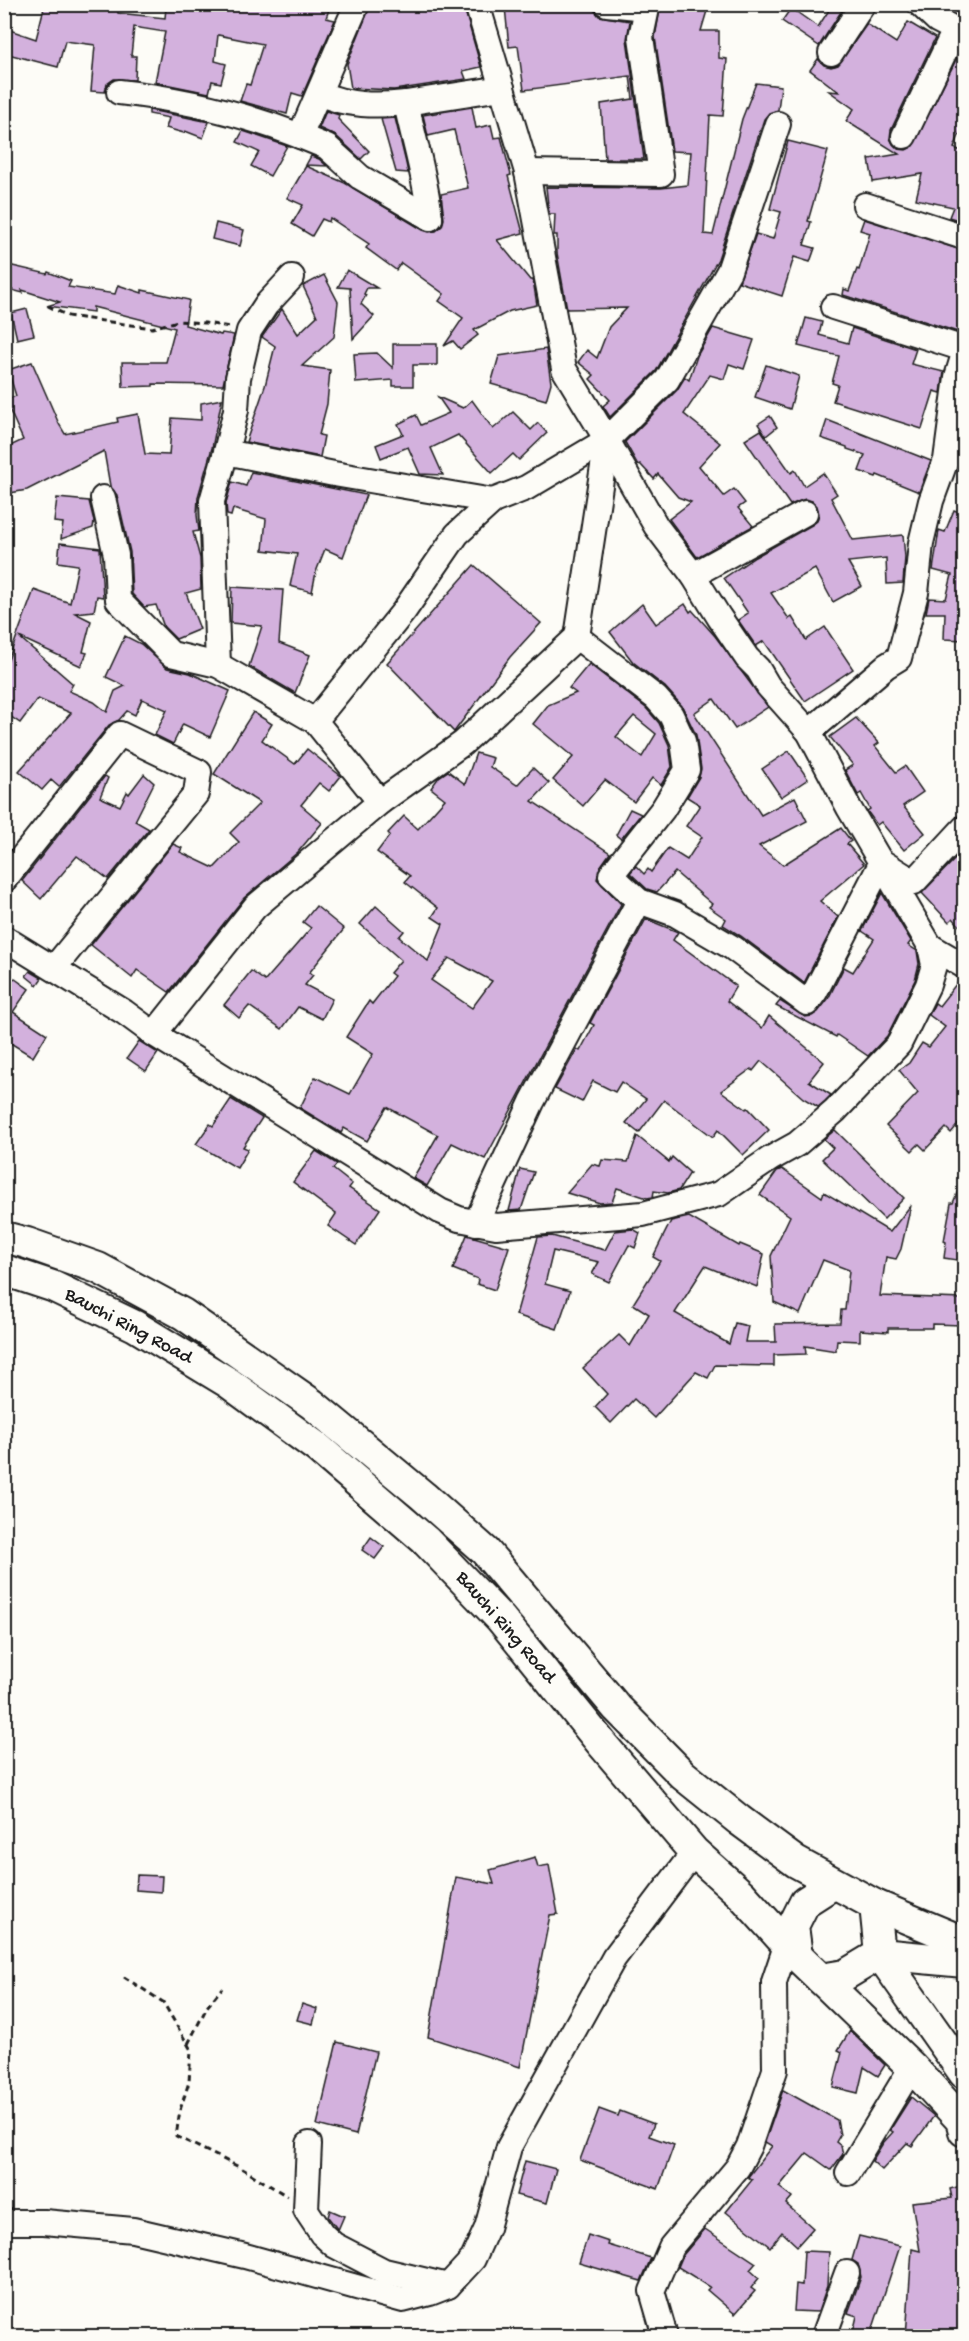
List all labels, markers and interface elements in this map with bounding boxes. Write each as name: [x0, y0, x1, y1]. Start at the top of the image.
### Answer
street label: Bauchi Ring Road: [59, 1283, 198, 1371]
street label: Bauchi Ring Road: [449, 1566, 562, 1691]

